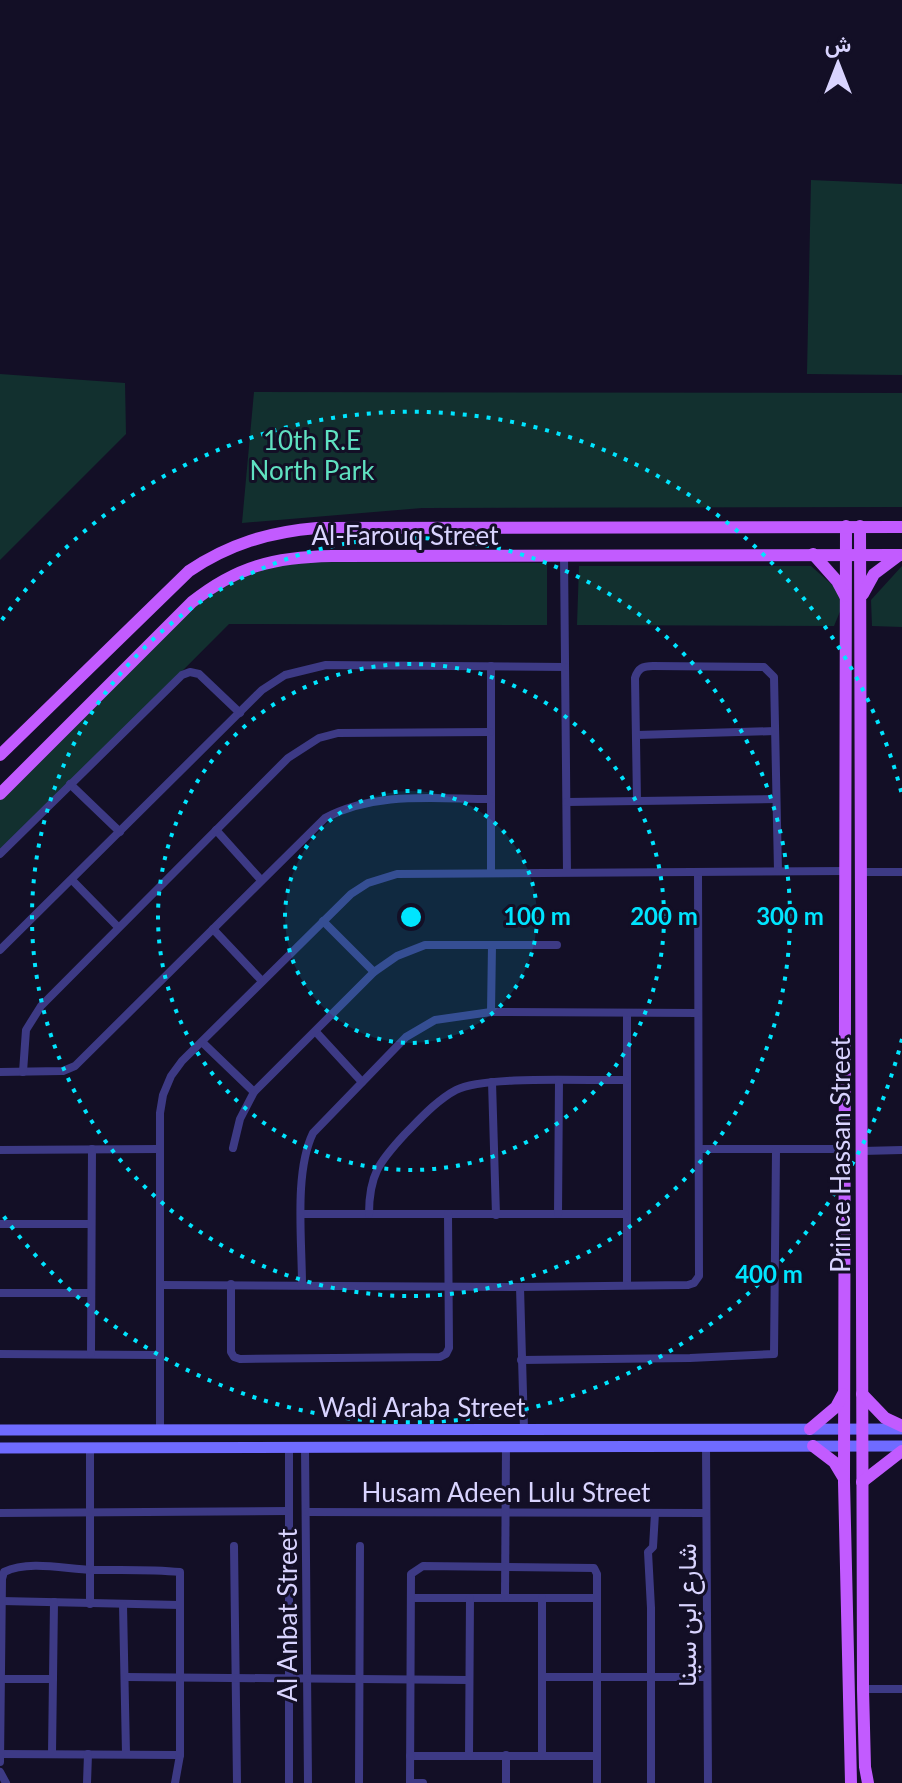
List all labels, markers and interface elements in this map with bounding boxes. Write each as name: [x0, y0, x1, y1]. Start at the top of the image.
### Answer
north arrow: [798, 24, 878, 104]
text: ش: [825, 30, 851, 58]
park label: 10th R.E North Park: [250, 424, 375, 486]
street label: Al-Farouq Street: [312, 519, 499, 551]
text: 100 m: [503, 901, 571, 930]
text: 200 m: [630, 901, 698, 930]
text: 300 m: [756, 901, 824, 930]
centre of rings: [397, 903, 425, 931]
street label: Prince Hassan Street: [824, 1037, 856, 1273]
text: 400 m: [735, 1259, 803, 1288]
street label: Wadi Araba Street: [318, 1391, 526, 1423]
street label: Husam Adeen Lulu Street: [362, 1476, 651, 1508]
street label: Al Anbat Street: [271, 1528, 303, 1702]
street label: شارع ابن سينا: [670, 1543, 705, 1687]

